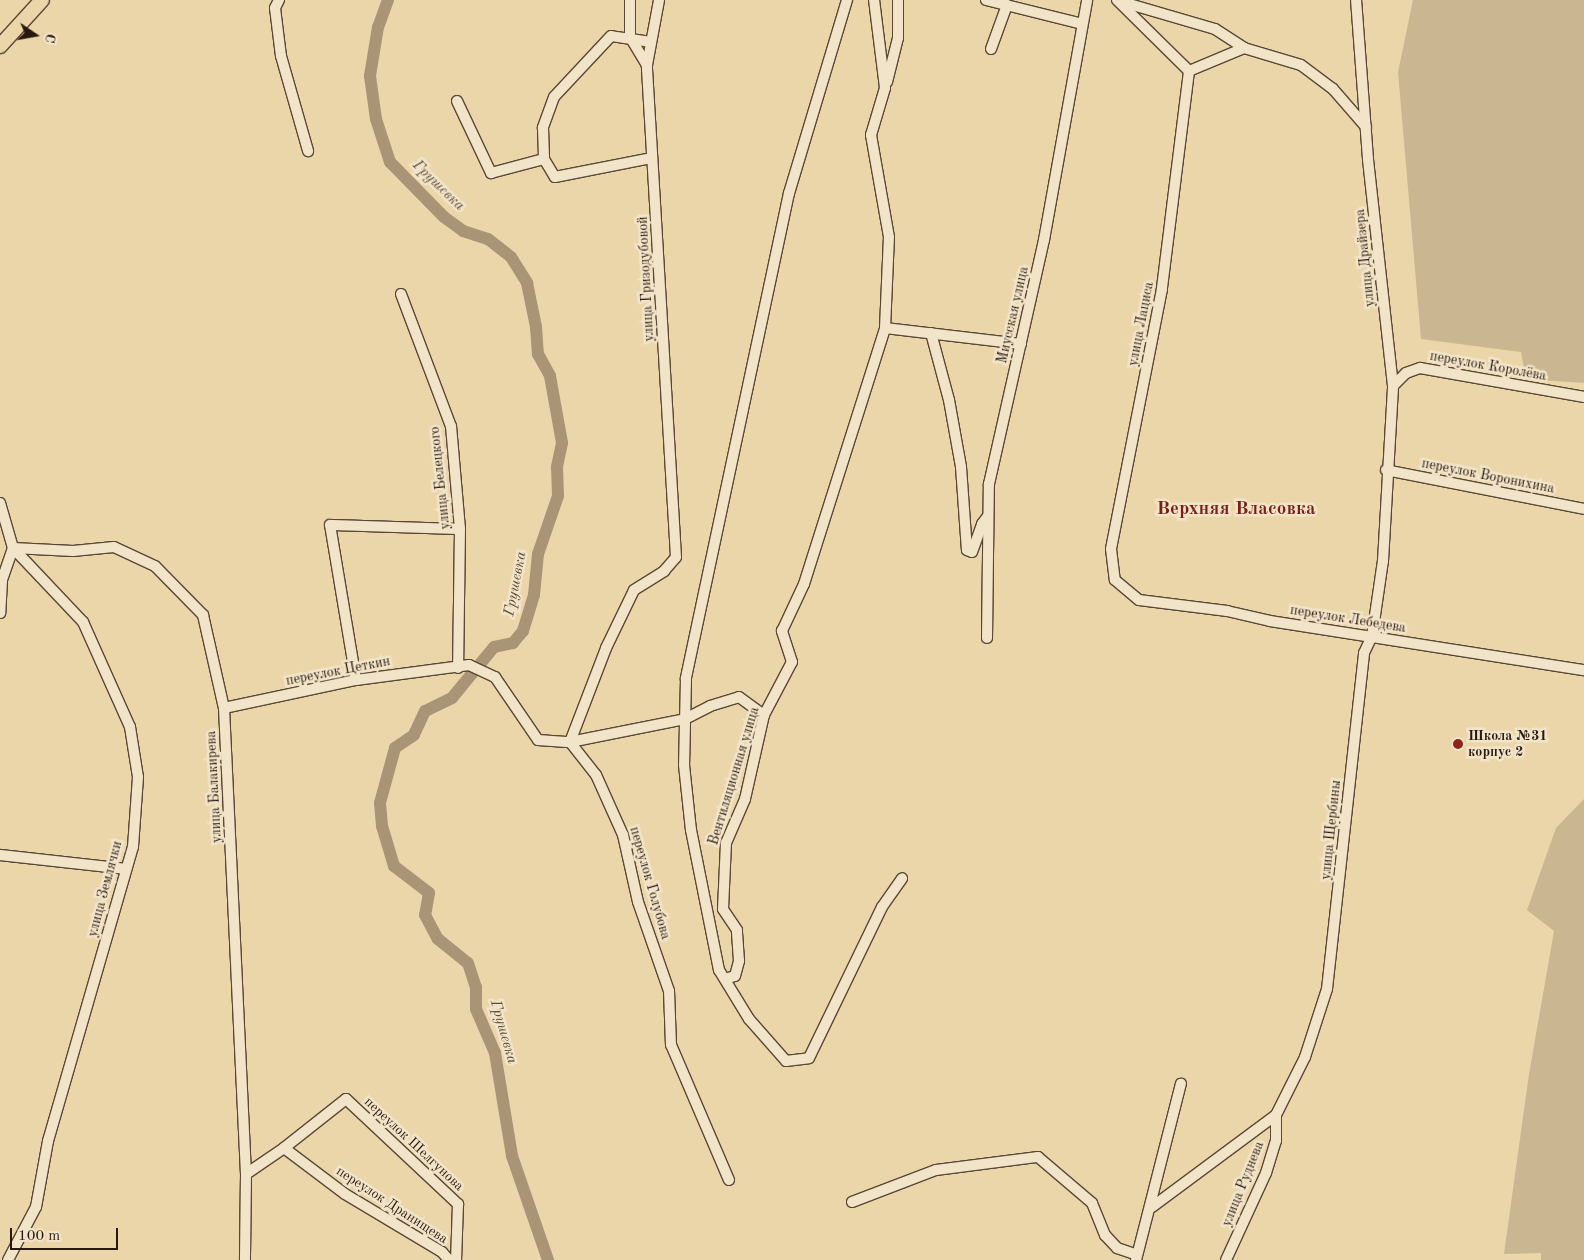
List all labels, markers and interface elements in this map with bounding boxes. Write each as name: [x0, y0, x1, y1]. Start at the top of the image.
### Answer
north arrow: [10, 10, 60, 60]
text: С: [42, 32, 57, 44]
water label: Грушевка: [408, 157, 468, 215]
street label: улица Драйзера: [1351, 208, 1379, 308]
street label: улица Гризодубовой: [634, 216, 658, 342]
street label: Миусская улица: [994, 265, 1032, 365]
street label: улица Лациса: [1125, 280, 1157, 368]
street label: переулок Королёва: [1429, 347, 1547, 385]
street label: улица Белецкого: [426, 426, 454, 530]
street label: переулок Воронихина: [1420, 455, 1556, 497]
district label: Верхняя Власовка: [1156, 499, 1316, 521]
water label: Грушевка: [501, 550, 531, 618]
street label: переулок Лебедева: [1289, 602, 1407, 636]
street label: переулок Цеткин: [284, 653, 392, 689]
street label: Вентиляционная улица: [705, 705, 763, 847]
place label: Школа №31 корпус 2: [1468, 728, 1547, 760]
street label: улица Балакирева: [203, 730, 225, 844]
marker: Школа №31 корпус 2: [1452, 738, 1464, 750]
street label: улица Щербины: [1317, 779, 1345, 881]
street label: переулок Голубова: [626, 825, 674, 941]
street label: улица Землячки: [84, 839, 126, 939]
water label: Грушевка: [485, 998, 521, 1066]
street label: переулок Шелгунова: [361, 1093, 467, 1195]
street label: улица Руднева: [1218, 1139, 1268, 1229]
street label: переулок Дранищева: [333, 1163, 451, 1247]
scale bar: [12, 1218, 120, 1250]
text: 100 m: [18, 1229, 60, 1244]

